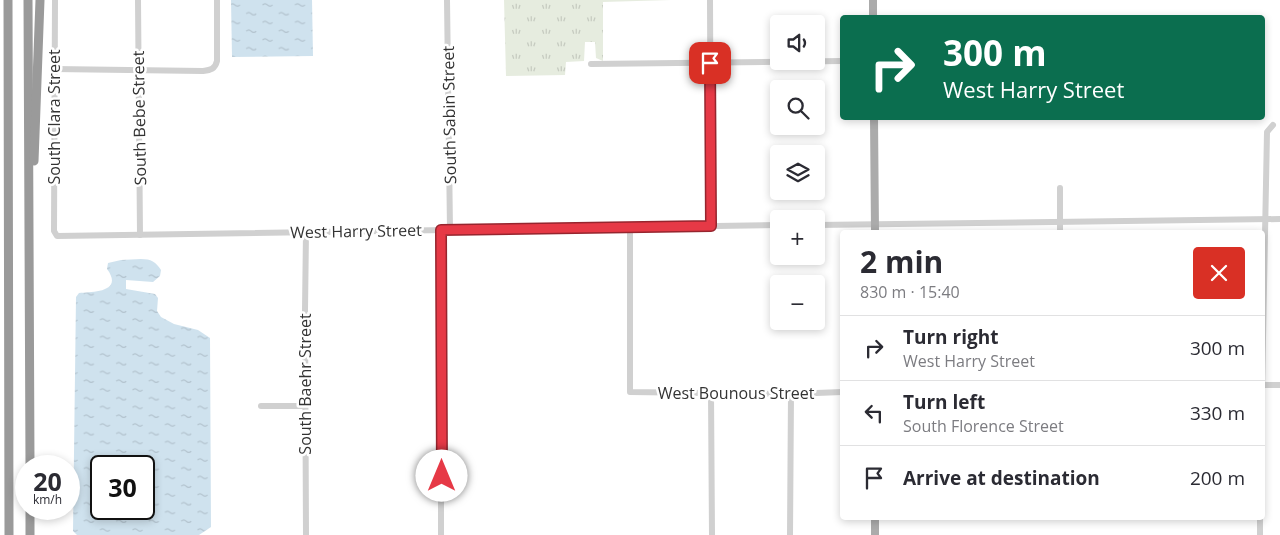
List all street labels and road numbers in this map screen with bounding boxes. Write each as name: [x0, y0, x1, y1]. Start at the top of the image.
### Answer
street label: South Sabin Street: [437, 46, 461, 184]
street label: South Clara Street: [43, 49, 65, 185]
street label: South Bebe Street: [127, 50, 151, 186]
street label: West Harry Street: [290, 219, 422, 243]
street label: South Baehr Street: [294, 313, 316, 455]
street label: West Bounous Street: [658, 382, 815, 404]

